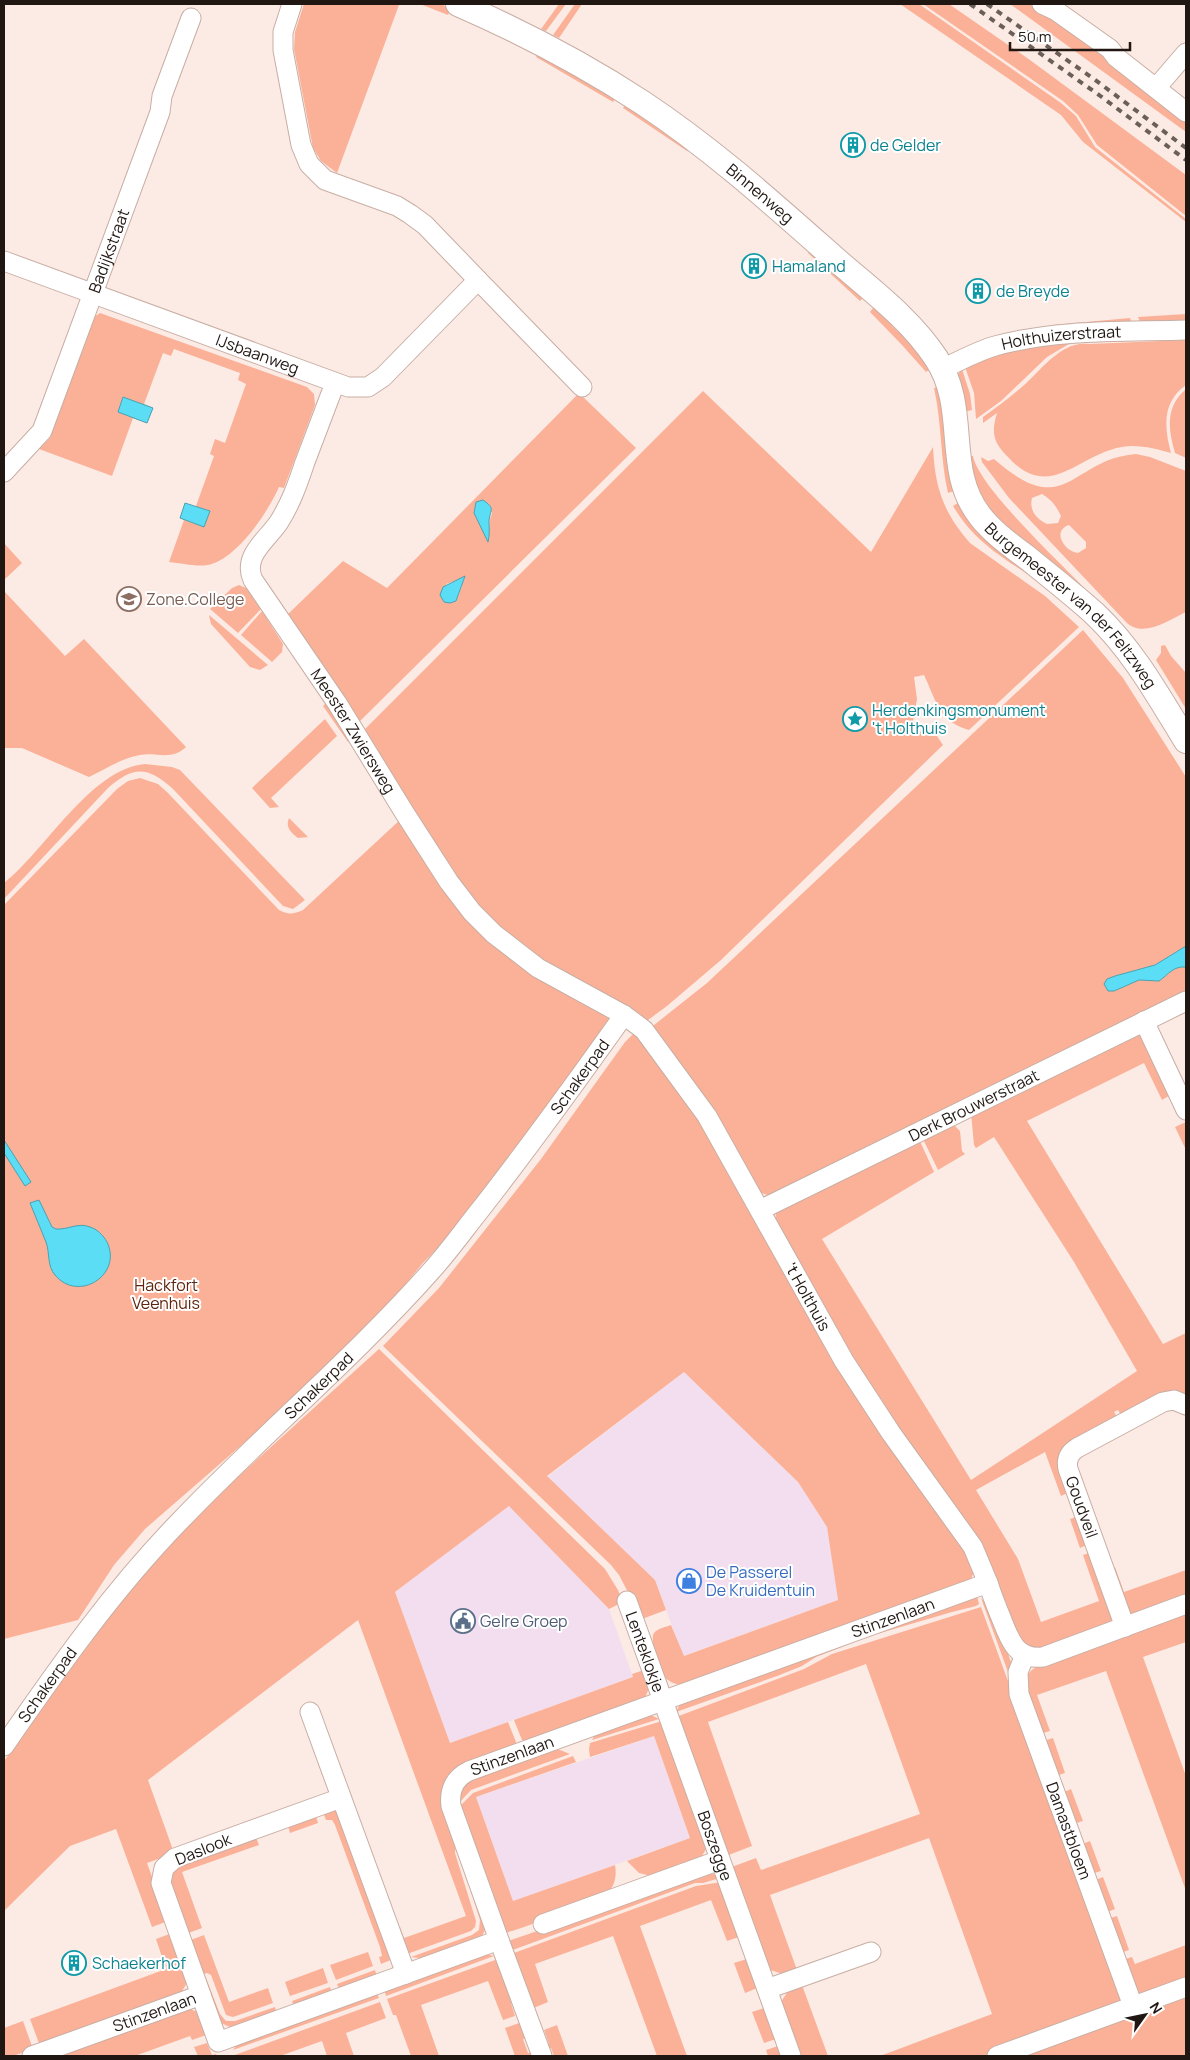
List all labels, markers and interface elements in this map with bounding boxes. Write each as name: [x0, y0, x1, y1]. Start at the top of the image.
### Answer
scale bar: [1010, 20, 1130, 52]
text: 50 m: [1018, 26, 1052, 47]
building icon: de Gelder: [840, 132, 866, 158]
place label: de Gelder: [870, 134, 941, 156]
street label: Binnenweg: [722, 158, 798, 228]
street label: Badijkstraat: [83, 206, 134, 296]
building icon: Hamaland: [741, 253, 767, 279]
place label: Hamaland: [772, 255, 846, 277]
building icon: de Breyde: [965, 278, 991, 304]
place label: de Breyde: [996, 280, 1070, 302]
street label: Holthuizerstraat: [999, 320, 1122, 355]
street label: IJsbaanweg: [213, 329, 302, 379]
street label: Burgemeester van der Feltzweg: [980, 517, 1162, 693]
school or university icon: Zone.College: [116, 586, 142, 612]
place label: Zone.College: [146, 588, 244, 610]
street label: Meester Zwiersweg: [306, 664, 401, 798]
place label: Herdenkingsmonument 't Holthuis: [872, 699, 1046, 739]
place icon: Herdenkingsmonument 't Holthuis: [842, 706, 868, 732]
street label: Schakerpad: [545, 1035, 614, 1119]
street label: Derk Brouwerstraat: [905, 1064, 1043, 1146]
street label: 't Holthuis: [780, 1259, 836, 1335]
park label: Hackfort Veenhuis: [132, 1274, 200, 1314]
street label: Schakerpad: [279, 1347, 358, 1424]
street label: Goudveil: [1061, 1473, 1103, 1541]
place label: De Passerel De Kruidentuin: [706, 1561, 815, 1601]
shop icon: De Passerel De Kruidentuin: [676, 1568, 702, 1594]
street label: Stinzenlaan: [848, 1592, 937, 1643]
public building icon: Gelre Groep: [450, 1608, 476, 1634]
street label: Lenteklokje: [621, 1608, 670, 1695]
place label: Gelre Groep: [480, 1610, 567, 1632]
street label: Schakerpad: [13, 1642, 82, 1727]
street label: Stinzenlaan: [467, 1730, 557, 1781]
street label: Damastbloem: [1041, 1779, 1097, 1883]
street label: Boszegge: [692, 1807, 738, 1884]
street label: Daslook: [172, 1827, 235, 1870]
building icon: Schaekerhof: [61, 1950, 87, 1976]
place label: Schaekerhof: [92, 1952, 186, 1974]
street label: Stinzenlaan: [110, 1987, 199, 2037]
north arrow: [1120, 1990, 1170, 2040]
text: N: [1146, 1998, 1167, 2017]

